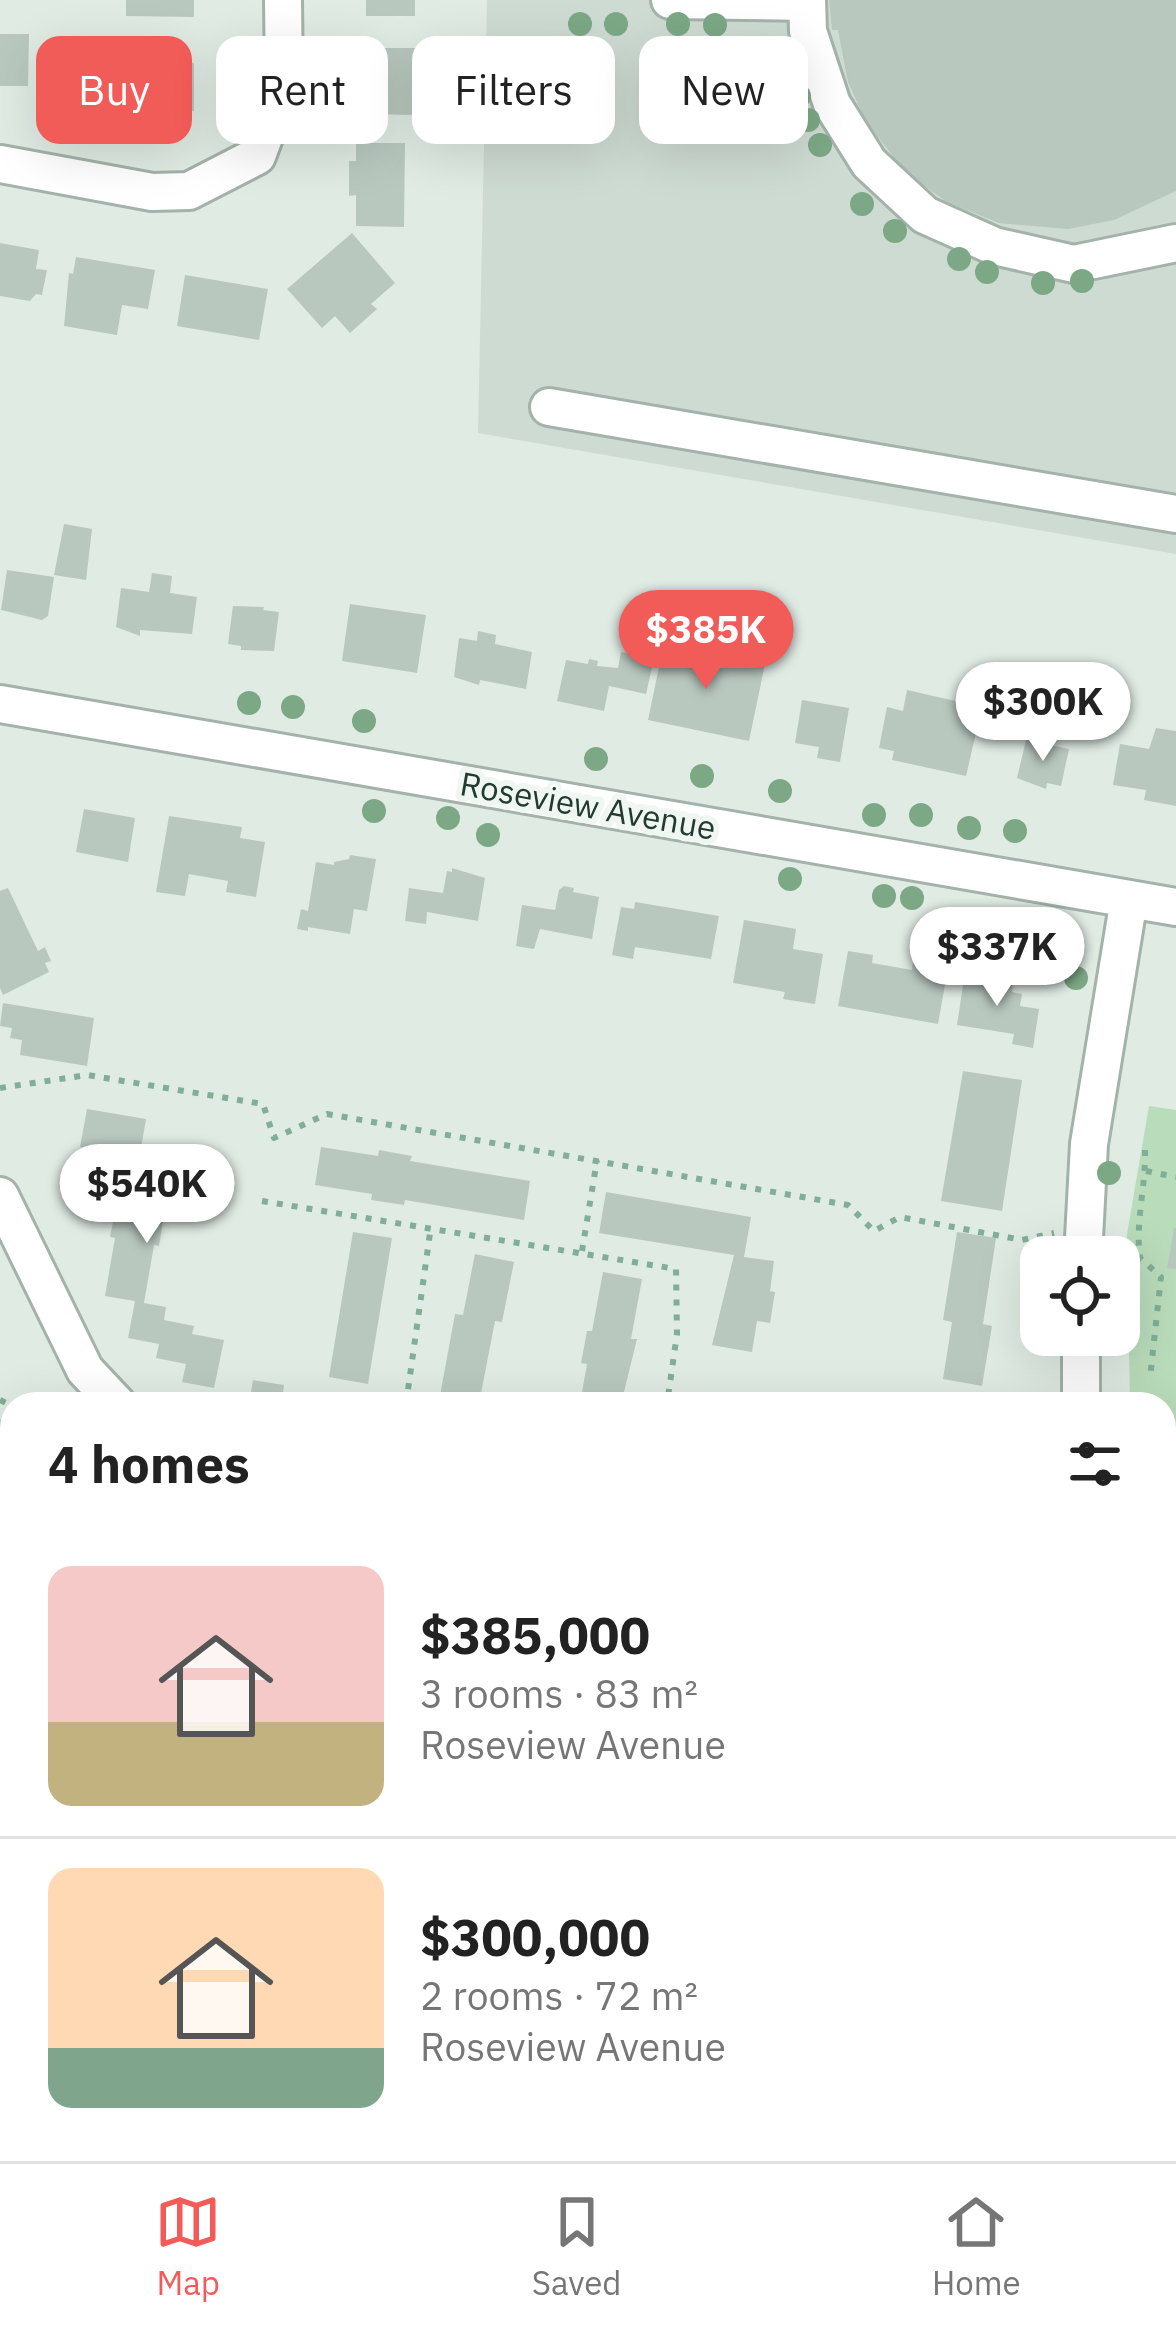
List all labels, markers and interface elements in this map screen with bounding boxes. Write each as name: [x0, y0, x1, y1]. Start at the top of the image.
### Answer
chip: Buy: [36, 36, 192, 144]
chip: Rent: [216, 36, 388, 144]
chip: Filters: [412, 36, 615, 144]
chip: New: [639, 36, 808, 144]
pin: $385K: [622, 590, 790, 692]
text: $385K: [646, 603, 766, 654]
pin: $300K: [959, 662, 1127, 764]
text: $300K: [983, 675, 1103, 726]
street label: Roseview Avenue: [457, 761, 719, 849]
pin: $337K: [913, 907, 1081, 1009]
text: $337K: [937, 920, 1057, 971]
pin: $540K: [63, 1144, 231, 1246]
text: $540K: [87, 1157, 207, 1208]
map controls: [1020, 1236, 1140, 1356]
button: locate: [1020, 1236, 1140, 1356]
text: 4 homes: [48, 1431, 250, 1497]
icon: filters: [1062, 1431, 1128, 1497]
text: $385,000: [420, 1602, 650, 1668]
icon: home: [144, 1614, 288, 1758]
text: 3 rooms · 83 m²: [420, 1668, 698, 1719]
text: Roseview Avenue: [420, 1719, 726, 1770]
text: $300,000: [420, 1904, 650, 1970]
icon: home: [144, 1916, 288, 2060]
text: 2 rooms · 72 m²: [420, 1970, 698, 2021]
text: Roseview Avenue: [420, 2021, 726, 2072]
tab: Map: [155, 2189, 221, 2304]
tab: Saved: [532, 2189, 621, 2304]
tab: Home: [932, 2189, 1021, 2304]

